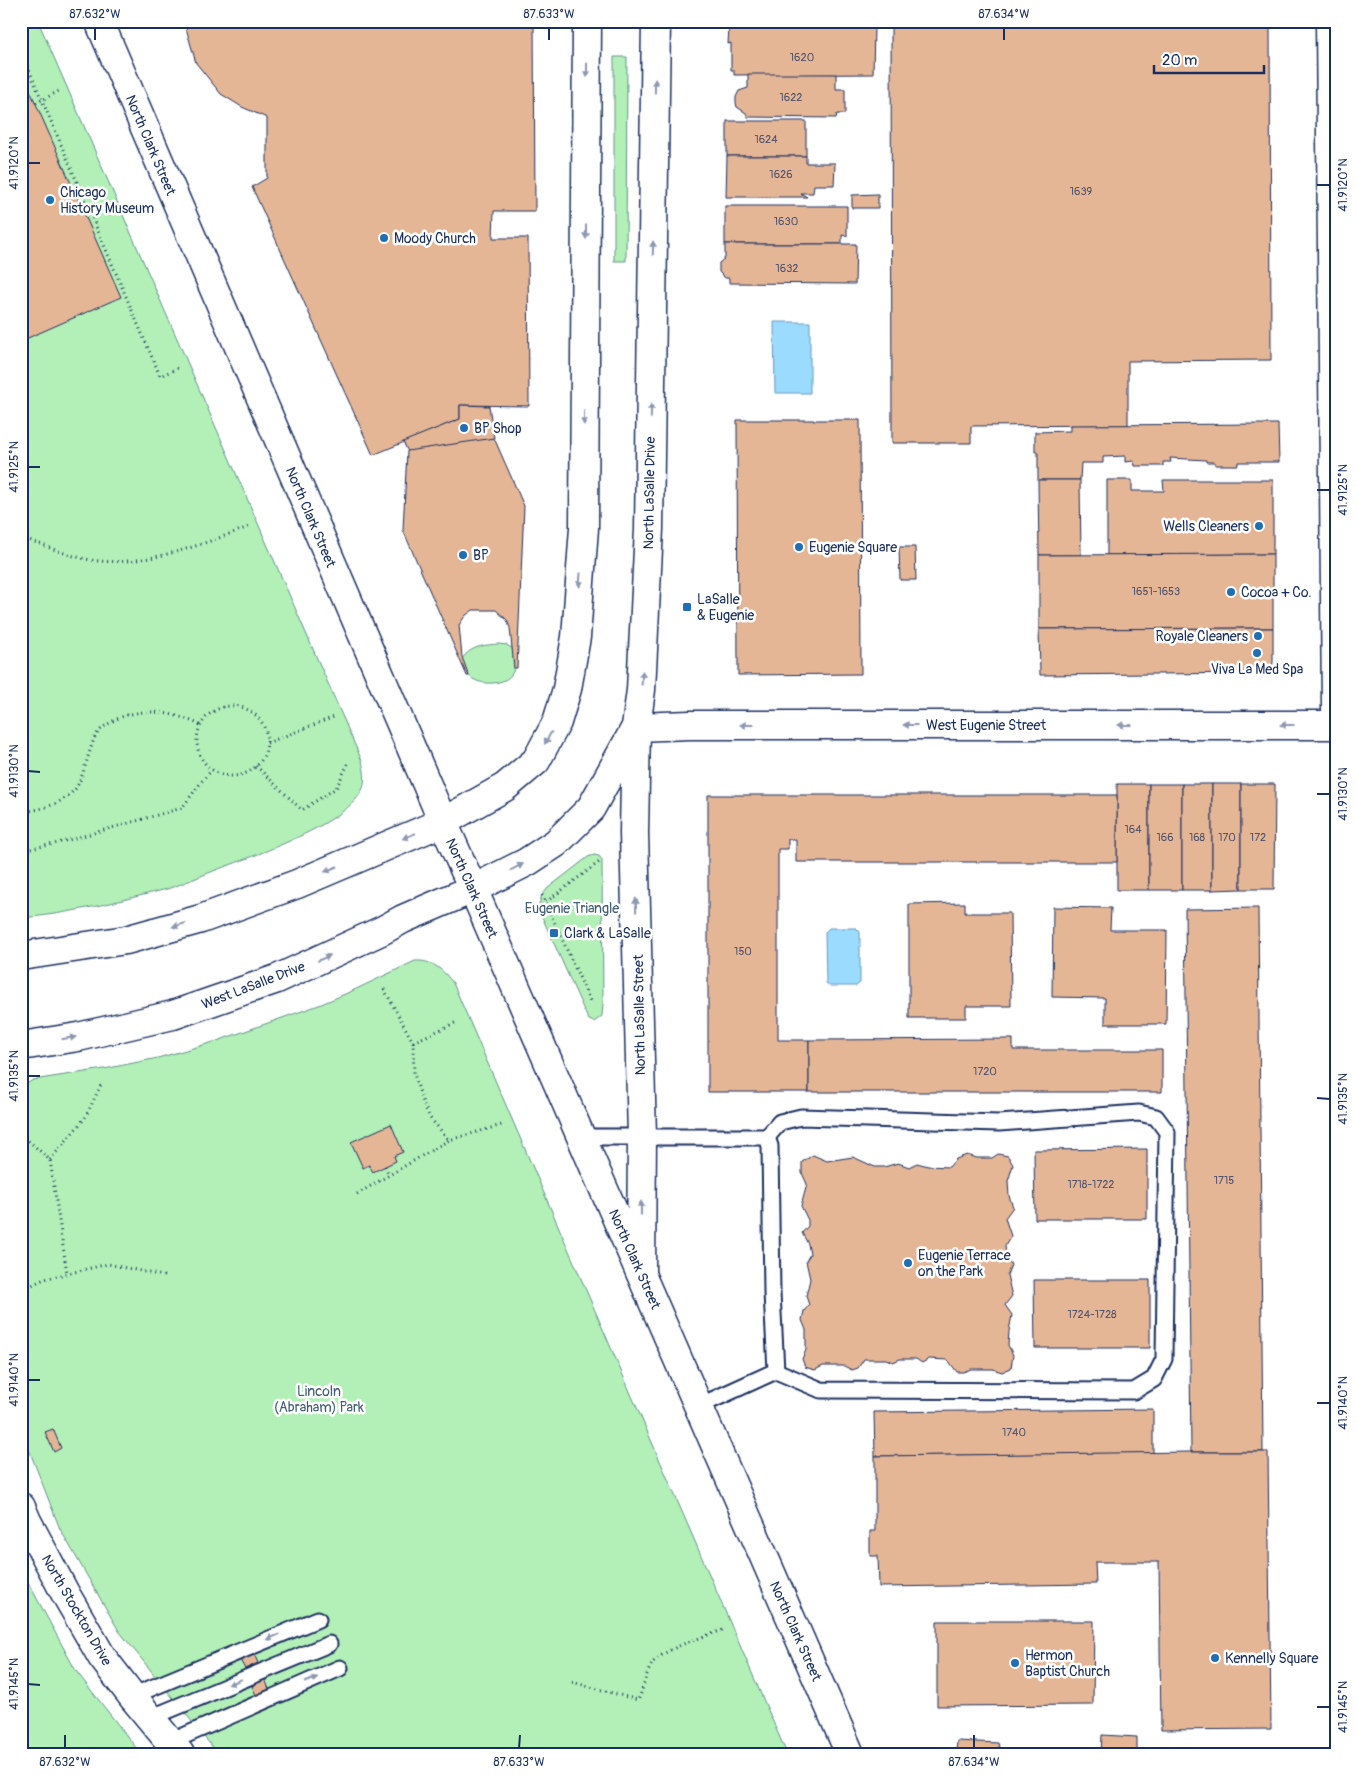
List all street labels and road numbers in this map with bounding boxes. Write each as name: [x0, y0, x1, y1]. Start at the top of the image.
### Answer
street label: North Clark Street: [122, 92, 180, 198]
street label: North LaSalle Drive: [640, 436, 659, 550]
street label: North Clark Street: [282, 464, 340, 570]
street label: West Eugenie Street: [926, 717, 1046, 734]
street label: North Clark Street: [442, 836, 501, 941]
street label: North LaSalle Street: [630, 954, 649, 1076]
street label: West LaSalle Drive: [199, 958, 307, 1013]
street label: North Clark Street: [605, 1207, 664, 1312]
street label: North Stockton Drive: [38, 1552, 115, 1669]
street label: North Clark Street: [766, 1579, 825, 1684]

